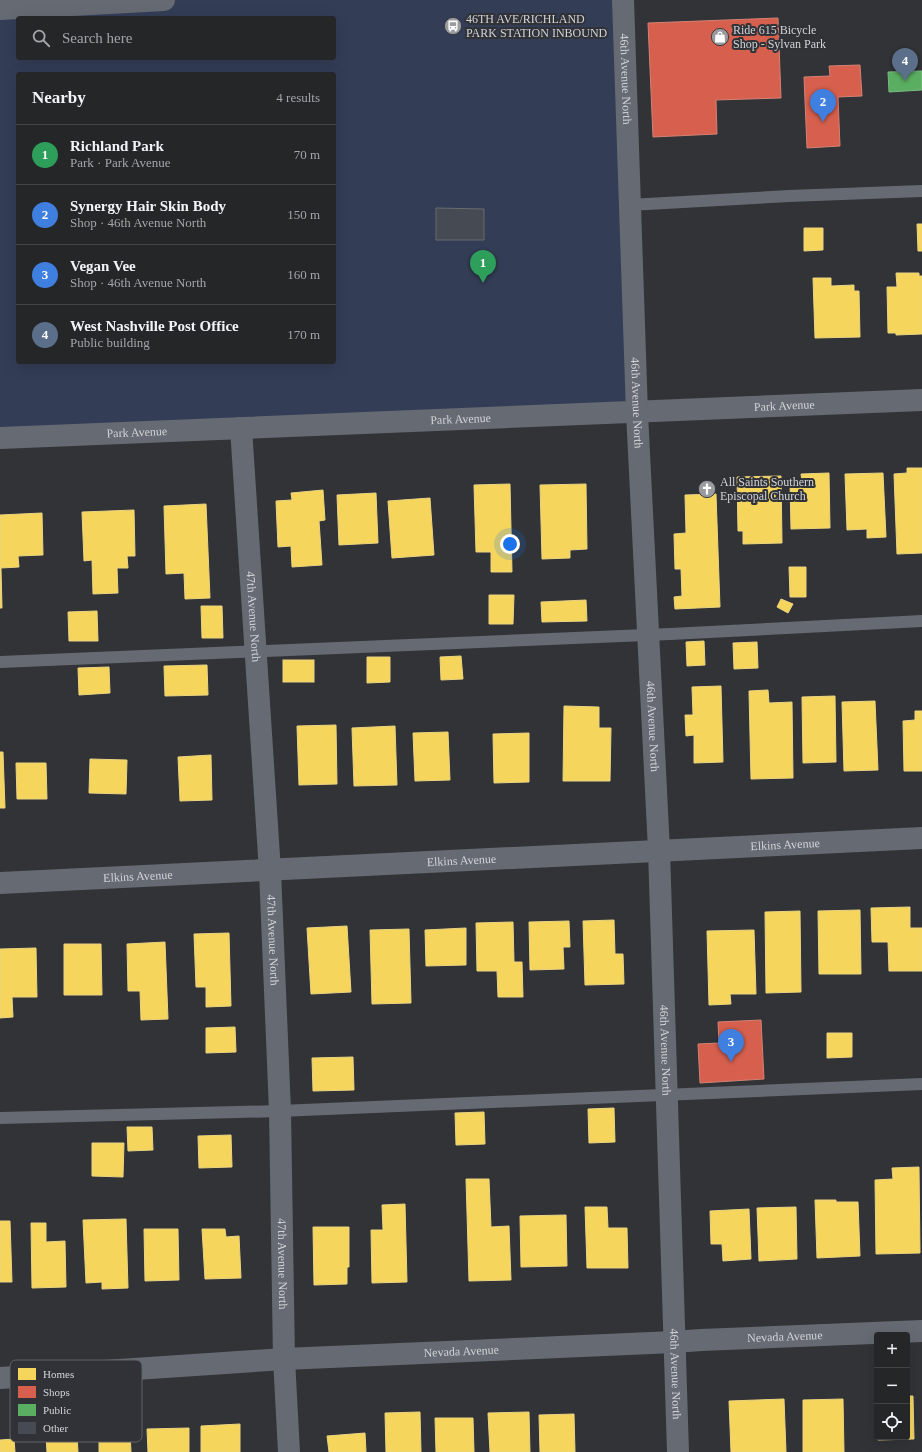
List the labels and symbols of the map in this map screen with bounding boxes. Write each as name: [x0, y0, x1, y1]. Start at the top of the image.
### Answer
place label: 46TH AVE/RICHLAND PARK STATION INBOUND: [466, 12, 608, 40]
bus stop icon: 46TH AVE/RICHLAND PARK STATION INBOUND: [443, 16, 463, 36]
place label: Ride 615 Bicycle Shop - Sylvan Park: [733, 23, 826, 51]
shop icon: Ride 615 Bicycle Shop - Sylvan Park: [710, 27, 730, 47]
street label: 46th Avenue North: [617, 33, 634, 125]
pin: 4: [892, 48, 918, 81]
pin: 2: [810, 89, 836, 122]
pin: 1: [470, 250, 496, 283]
street label: 46th Avenue North: [628, 357, 646, 449]
street label: Park Avenue: [754, 397, 815, 414]
street label: Park Avenue: [430, 411, 491, 427]
street label: Park Avenue: [106, 424, 168, 441]
place label: All Saints Southern Episcopal Church: [720, 475, 814, 503]
church icon: All Saints Southern Episcopal Church: [697, 479, 717, 499]
your location: [500, 534, 520, 554]
street label: 47th Avenue North: [243, 571, 263, 663]
street label: 46th Avenue North: [643, 681, 662, 772]
street label: Elkins Avenue: [750, 836, 820, 853]
street label: Elkins Avenue: [426, 852, 496, 869]
street label: Elkins Avenue: [103, 868, 173, 885]
street label: 47th Avenue North: [264, 894, 282, 986]
street label: 46th Avenue North: [657, 1004, 674, 1096]
pin: 3: [718, 1029, 744, 1062]
street label: 47th Avenue North: [275, 1218, 290, 1310]
street label: 46th Avenue North: [667, 1328, 684, 1420]
street label: Nevada Avenue: [747, 1328, 823, 1345]
street label: Nevada Avenue: [423, 1343, 499, 1360]
legend: [10, 1360, 142, 1442]
text: Homes: [43, 1368, 74, 1380]
text: Shops: [43, 1386, 70, 1398]
text: Public: [43, 1404, 71, 1416]
text: Other: [43, 1422, 68, 1434]

